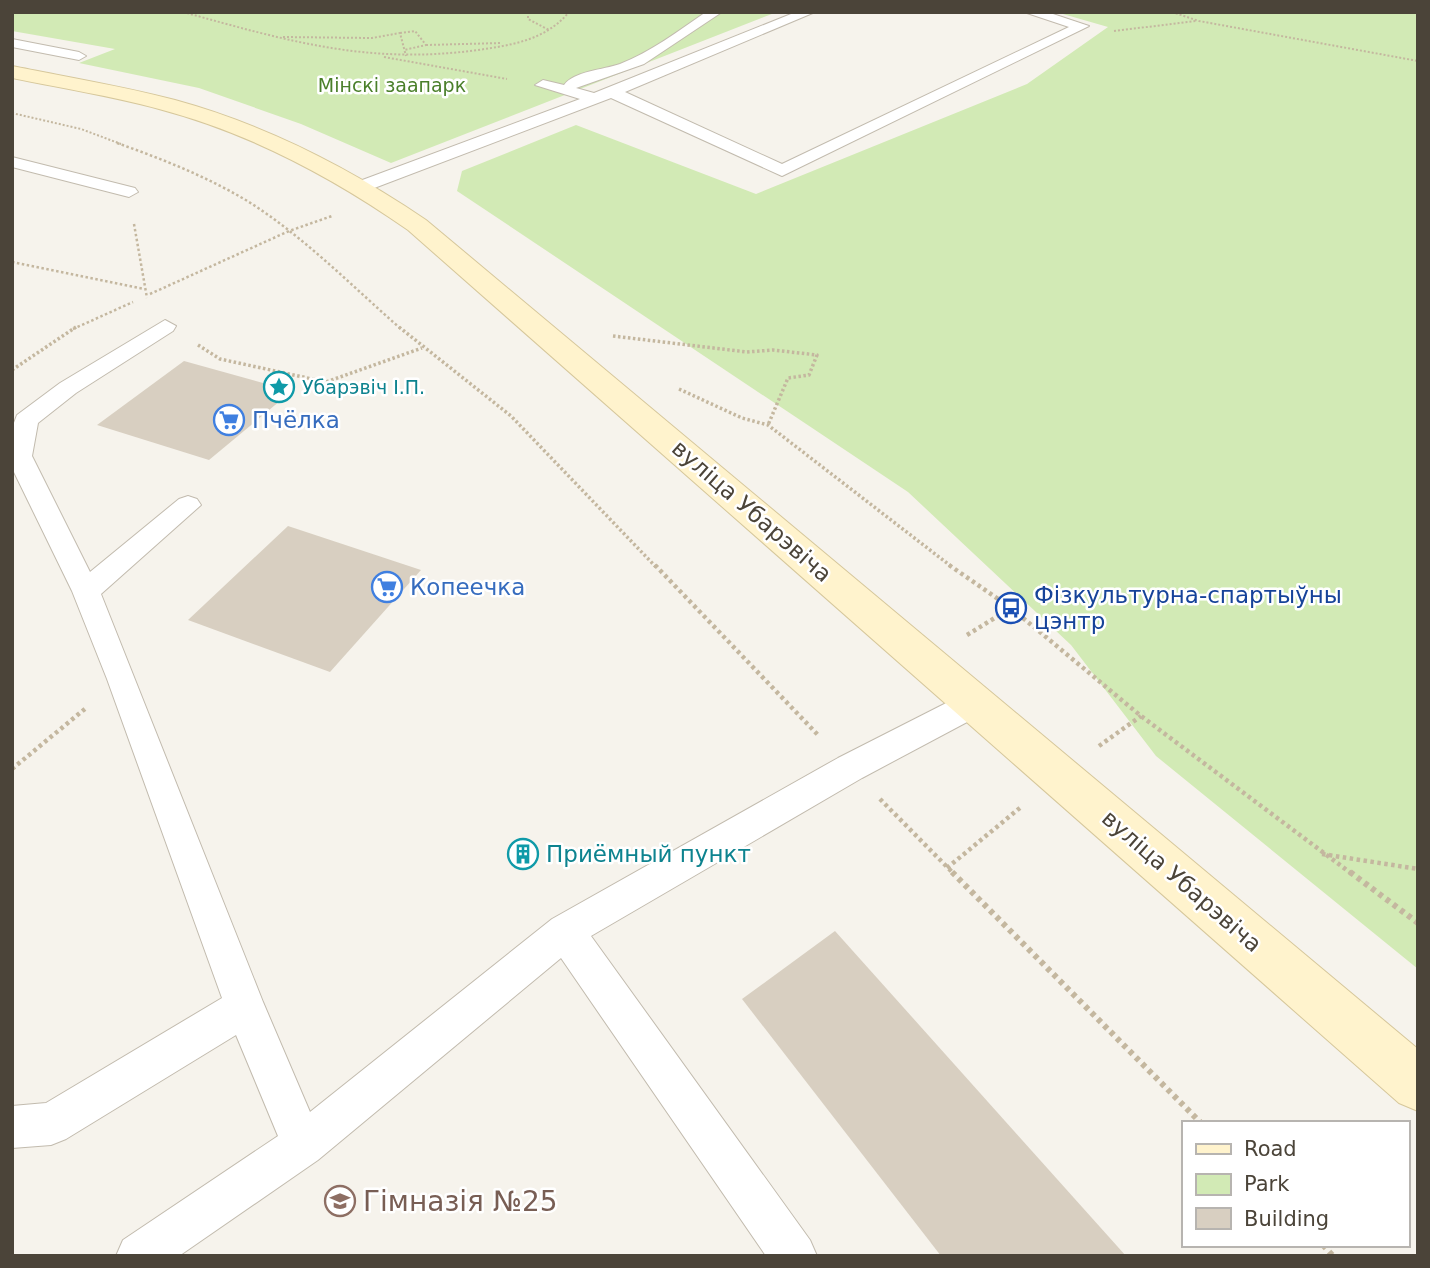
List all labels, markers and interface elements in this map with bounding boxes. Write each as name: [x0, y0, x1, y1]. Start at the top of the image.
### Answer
park label: Мінскі заапарк: [318, 74, 466, 96]
place icon: Убарэвіч І.П.: [262, 370, 296, 404]
place label: Убарэвіч І.П.: [302, 376, 425, 398]
supermarket icon: Пчёлка: [212, 403, 246, 437]
place label: Пчёлка: [252, 407, 340, 433]
street label: вуліца Убарэвіча: [667, 435, 837, 587]
supermarket icon: Копеечка: [370, 570, 404, 604]
place label: Копеечка: [410, 574, 525, 600]
place label: Фізкультурна-спартыўны цэнтр: [1034, 582, 1342, 634]
bus stop icon: Фізкультурна-спартыўны цэнтр: [994, 591, 1028, 625]
street label: вуліца Убарэвіча: [1097, 805, 1267, 957]
building icon: Приёмный пункт: [506, 837, 540, 871]
place label: Приёмный пункт: [546, 841, 751, 867]
legend: [1182, 1121, 1409, 1247]
text: Road: [1244, 1137, 1297, 1161]
text: Park: [1244, 1172, 1290, 1196]
school or university icon: Гімназія №25: [323, 1184, 357, 1218]
place label: Гімназія №25: [363, 1185, 558, 1218]
text: Building: [1244, 1207, 1329, 1231]

